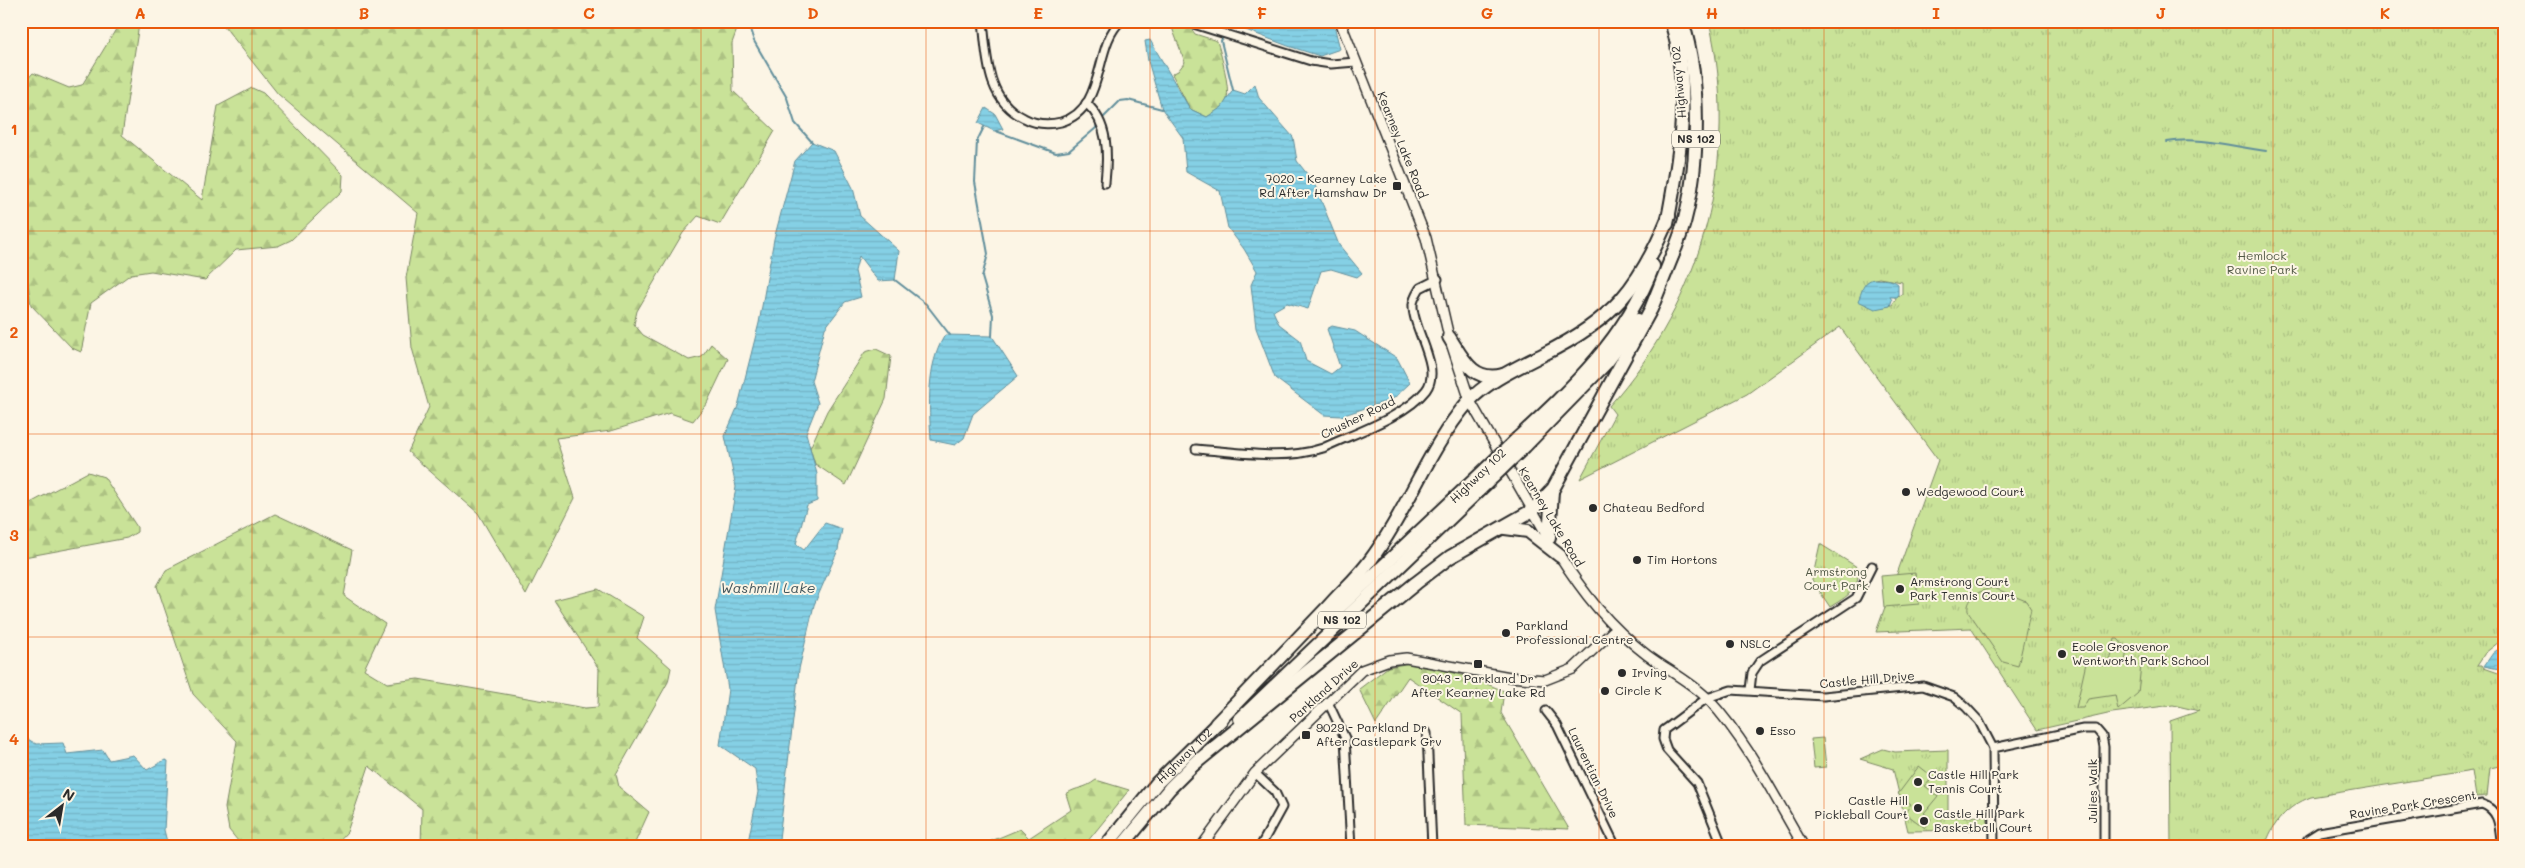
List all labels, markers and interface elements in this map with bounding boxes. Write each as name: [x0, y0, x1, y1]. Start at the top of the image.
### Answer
text: A: [134, 2, 146, 23]
text: B: [359, 2, 369, 23]
text: C: [583, 2, 595, 23]
text: D: [807, 2, 819, 23]
text: E: [1033, 2, 1043, 23]
text: F: [1257, 2, 1267, 23]
text: G: [1481, 2, 1493, 23]
text: H: [1706, 2, 1718, 23]
text: I: [1932, 2, 1940, 23]
text: J: [2156, 2, 2166, 23]
text: K: [2380, 2, 2390, 23]
street label: Highway 102: [1667, 45, 1689, 119]
street label: Kearney Lake Road: [1374, 89, 1432, 201]
text: 1: [10, 118, 18, 139]
road number: NS 102: [1672, 130, 1720, 148]
place label: 7020 - Kearney Lake Rd After Hamshaw Dr: [1259, 170, 1387, 200]
marker: 7020 - Kearney Lake Rd After Hamshaw Dr: [1391, 180, 1403, 192]
park label: Hemlock Ravine Park: [2227, 247, 2297, 277]
text: 2: [10, 321, 19, 342]
street label: Crusher Road: [1318, 392, 1398, 442]
street label: Highway 102: [1446, 444, 1509, 506]
street label: Kearney Lake Road: [1516, 464, 1588, 570]
place label: Wedgewood Court: [1916, 483, 2025, 499]
marker: Wedgewood Court: [1900, 486, 1912, 498]
place label: Chateau Bedford: [1603, 499, 1705, 515]
marker: Chateau Bedford: [1587, 502, 1599, 514]
text: 3: [9, 524, 19, 545]
place label: Tim Hortons: [1647, 551, 1718, 567]
marker: Tim Hortons: [1631, 554, 1643, 566]
park label: Armstrong Court Park: [1804, 563, 1868, 593]
place label: Armstrong Court Park Tennis Court: [1910, 573, 2015, 603]
water label: Washmill Lake: [721, 578, 815, 597]
marker: Armstrong Court Park Tennis Court: [1894, 583, 1906, 595]
road number: NS 102: [1318, 612, 1366, 628]
place label: Parkland Professional Centre: [1516, 617, 1633, 647]
marker: Parkland Professional Centre: [1500, 627, 1512, 639]
place label: NSLC: [1740, 635, 1771, 651]
marker: NSLC: [1724, 638, 1736, 650]
place label: Ecole Grosvenor Wentworth Park School: [2072, 638, 2209, 668]
marker: Ecole Grosvenor Wentworth Park School: [2056, 648, 2068, 660]
street label: Parkland Drive: [1285, 655, 1361, 725]
marker: 9043 - Parkland Dr After Kearney Lake Rd: [1472, 658, 1484, 670]
place label: Irving: [1632, 664, 1667, 680]
marker: Irving: [1616, 667, 1628, 679]
street label: Castle Hill Drive: [1819, 667, 1915, 691]
place label: 9043 - Parkland Dr After Kearney Lake Rd: [1411, 670, 1546, 700]
place label: Circle K: [1615, 682, 1663, 698]
marker: Circle K: [1599, 685, 1611, 697]
place label: 9029 - Parkland Dr After Castlepark Grv: [1316, 719, 1442, 749]
place label: Esso: [1770, 722, 1796, 738]
street label: Highway 102: [1152, 724, 1215, 786]
street label: Laurentian Drive: [1565, 725, 1623, 821]
marker: Esso: [1754, 725, 1766, 737]
text: 4: [9, 728, 19, 749]
marker: 9029 - Parkland Dr After Castlepark Grv: [1300, 729, 1312, 741]
street label: Julies Walk: [2084, 759, 2100, 823]
place label: Castle Hill Park Tennis Court: [1928, 766, 2019, 796]
marker: Castle Hill Park Tennis Court: [1912, 776, 1924, 788]
north arrow: [38, 780, 88, 830]
text: N: [59, 784, 78, 805]
street label: Ravine Park Crescent: [2348, 786, 2478, 822]
place label: Castle Hill Pickleball Court: [1815, 792, 1908, 822]
marker: Castle Hill Pickleball Court: [1912, 802, 1924, 814]
place label: Castle Hill Park Basketball Court: [1934, 805, 2032, 835]
marker: Castle Hill Park Basketball Court: [1918, 815, 1930, 827]

